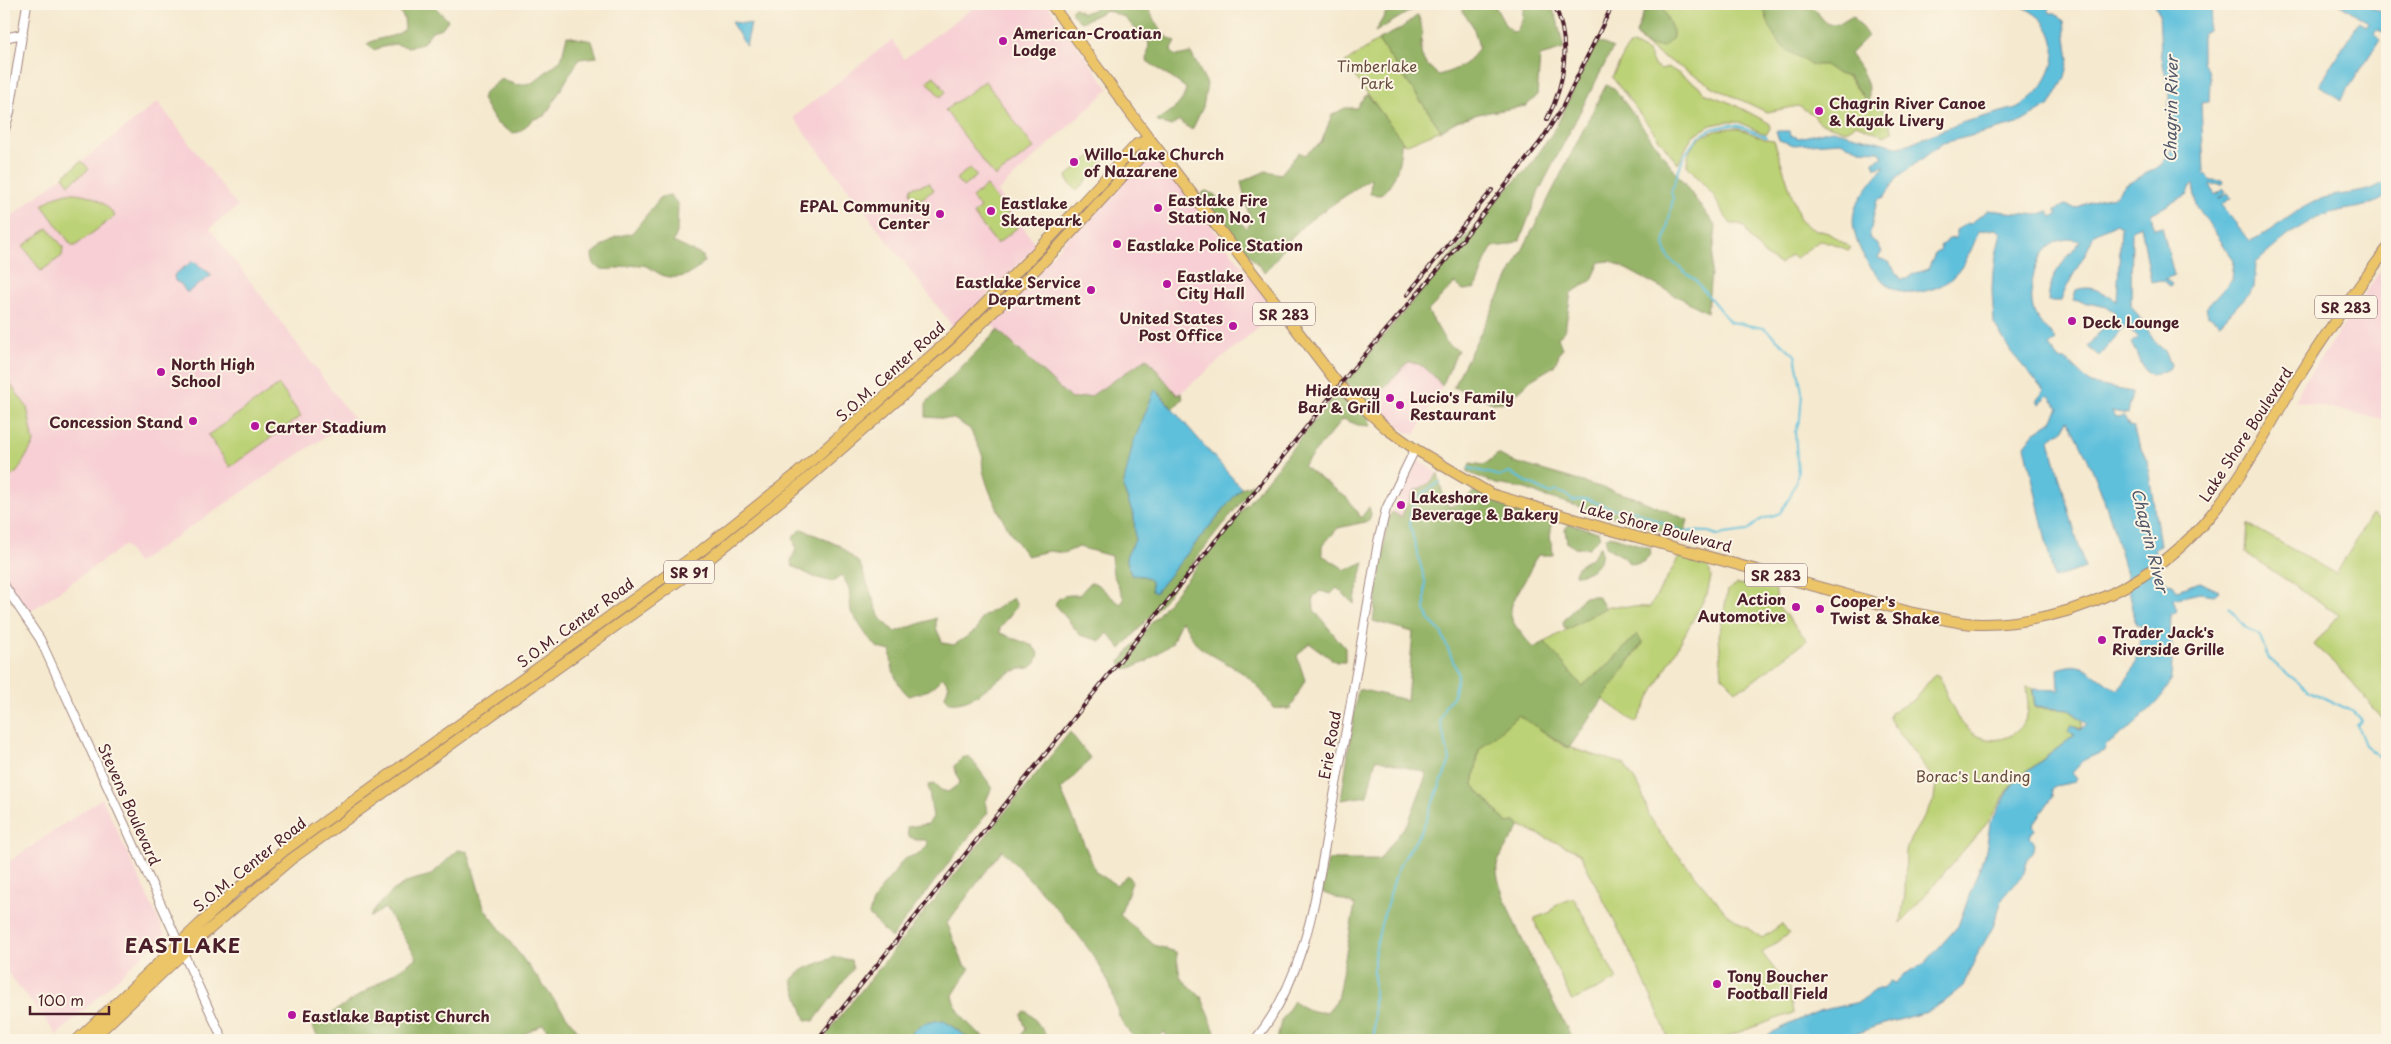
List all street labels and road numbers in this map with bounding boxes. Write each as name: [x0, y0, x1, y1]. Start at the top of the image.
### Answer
road number: SR 283: [2315, 296, 2377, 318]
road number: SR 283: [1253, 302, 1315, 326]
street label: S.O.M. Center Road: [830, 316, 950, 426]
street label: Lake Shore Boulevard: [2193, 362, 2297, 506]
street label: Lake Shore Boulevard: [1577, 495, 1735, 557]
road number: SR 91: [664, 560, 714, 584]
road number: SR 283: [1745, 564, 1807, 586]
street label: S.O.M. Center Road: [512, 572, 638, 672]
street label: Erie Road: [1312, 709, 1346, 781]
street label: Stevens Boulevard: [93, 739, 167, 869]
street label: S.O.M. Center Road: [187, 811, 311, 917]

